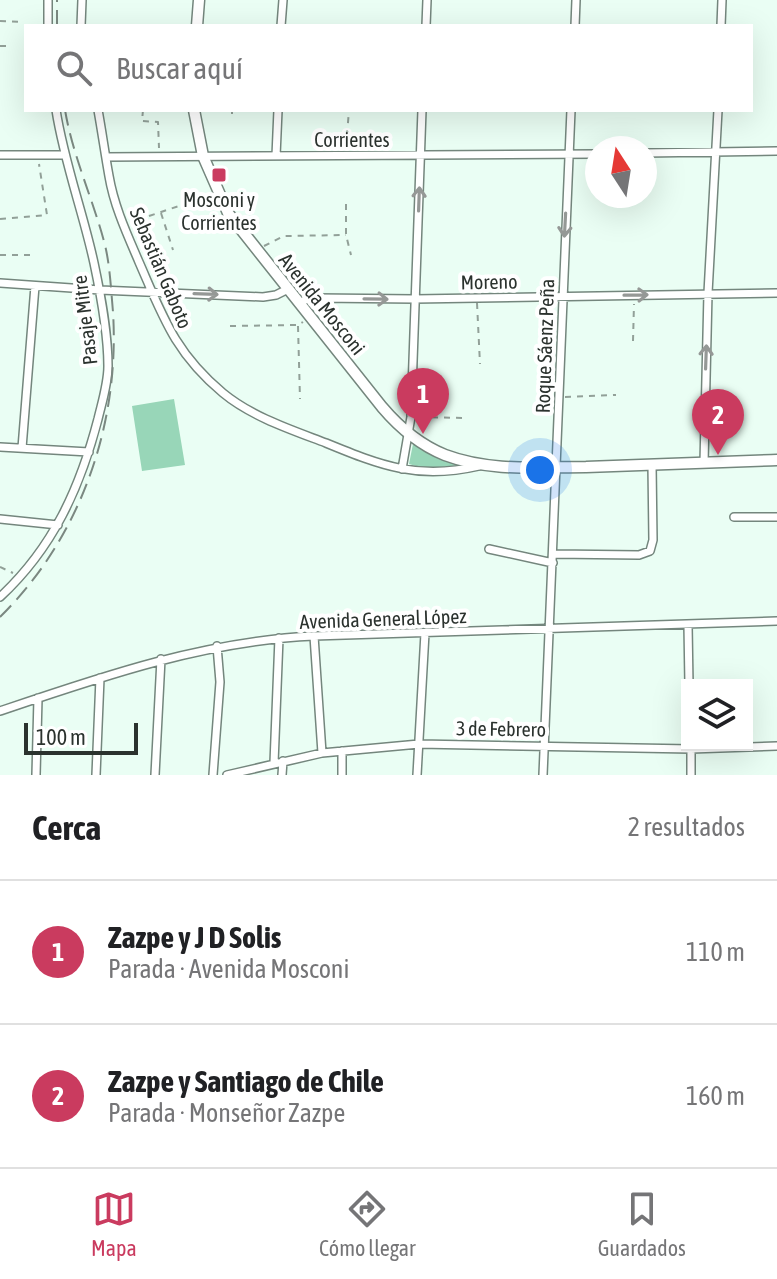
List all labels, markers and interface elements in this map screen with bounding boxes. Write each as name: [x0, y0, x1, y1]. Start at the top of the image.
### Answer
search box: [24, 24, 753, 112]
icon: search: [52, 46, 96, 90]
text: Buscar aquí: [116, 51, 243, 85]
street label: Corrientes: [314, 128, 390, 151]
north arrow: [585, 136, 657, 208]
marker: Mosconi y Corrientes: [210, 166, 228, 184]
one-way arrow: [411, 186, 426, 213]
place label: Mosconi y Corrientes: [181, 188, 257, 234]
street label: Sebastián Gaboto: [126, 204, 197, 332]
one-way arrow: [558, 211, 573, 238]
street label: Avenida Mosconi: [275, 248, 370, 359]
street label: Moreno: [460, 270, 518, 293]
street label: Pasaje Mitre: [68, 274, 101, 366]
street label: Roque Sáenz Peña: [531, 278, 558, 414]
one-way arrow: [192, 287, 219, 302]
one-way arrow: [622, 287, 649, 303]
one-way arrow: [362, 291, 389, 307]
one-way arrow: [699, 344, 714, 371]
pin: 1: [397, 368, 449, 434]
pin: 2: [692, 389, 744, 455]
your location: [520, 450, 560, 490]
street label: Avenida General López: [299, 604, 467, 633]
map controls: [681, 679, 753, 751]
button: layers: [681, 679, 753, 751]
street label: 3 de Febrero: [456, 716, 546, 741]
scale bar: [24, 719, 138, 755]
text: 100 m: [36, 724, 86, 750]
text: Cerca: [32, 808, 101, 847]
text: 2 resultados: [628, 812, 745, 842]
text: Zazpe y J D Solis: [108, 920, 281, 954]
text: 1: [52, 937, 64, 967]
text: 110 m: [686, 937, 745, 967]
text: Parada · Avenida Mosconi: [108, 954, 349, 984]
text: Zazpe y Santiago de Chile: [108, 1064, 384, 1098]
text: 2: [52, 1081, 64, 1111]
text: 160 m: [686, 1081, 745, 1111]
text: Parada · Monseñor Zazpe: [108, 1098, 345, 1128]
tab: Mapa: [91, 1187, 137, 1261]
tab: Cómo llegar: [319, 1187, 416, 1261]
tab: Guardados: [598, 1187, 686, 1261]

